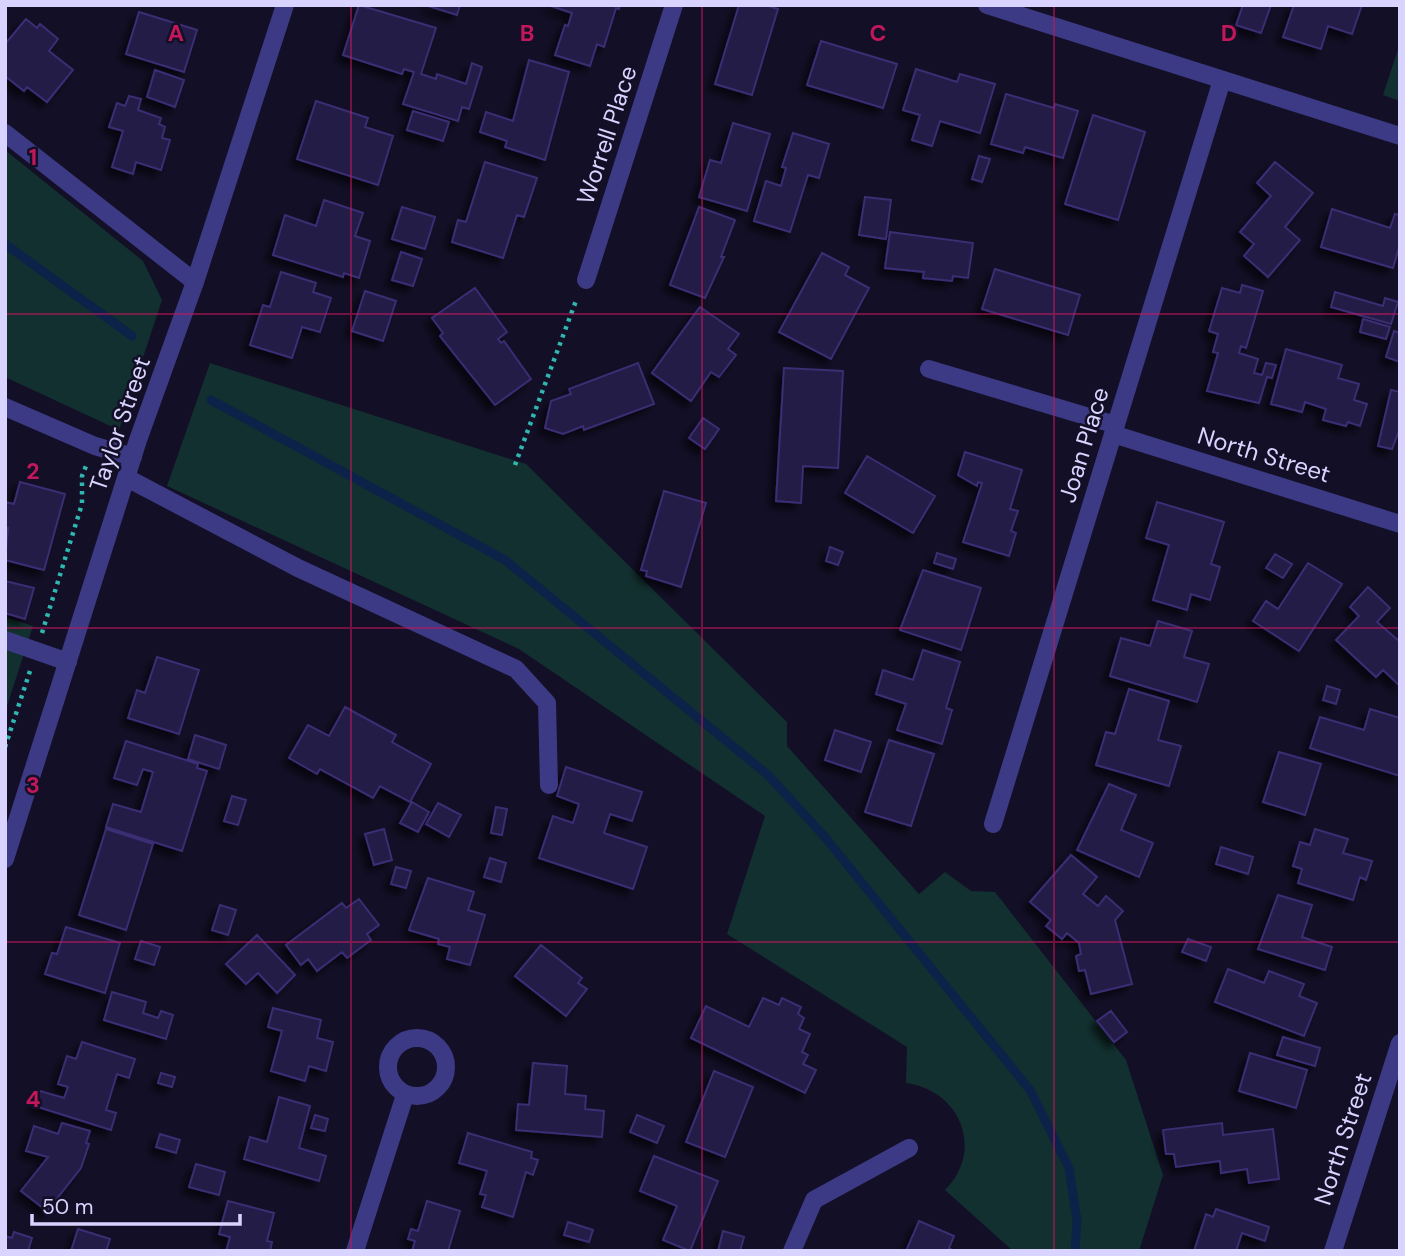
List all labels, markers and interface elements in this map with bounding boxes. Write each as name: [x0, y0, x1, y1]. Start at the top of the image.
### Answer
text: A: [168, 18, 184, 48]
text: B: [520, 18, 534, 48]
text: C: [870, 18, 886, 48]
text: D: [1221, 18, 1237, 48]
street label: Worrell Place: [570, 62, 644, 208]
text: 1: [29, 142, 37, 172]
street label: Taylor Street: [82, 352, 157, 495]
street label: Joan Place: [1051, 383, 1116, 506]
street label: North Street: [1194, 420, 1334, 489]
text: 2: [26, 456, 40, 486]
text: 3: [26, 770, 40, 800]
street label: North Street: [1307, 1069, 1378, 1209]
text: 4: [26, 1084, 41, 1114]
scale bar: [32, 1182, 240, 1226]
text: 50 m: [42, 1193, 93, 1221]

